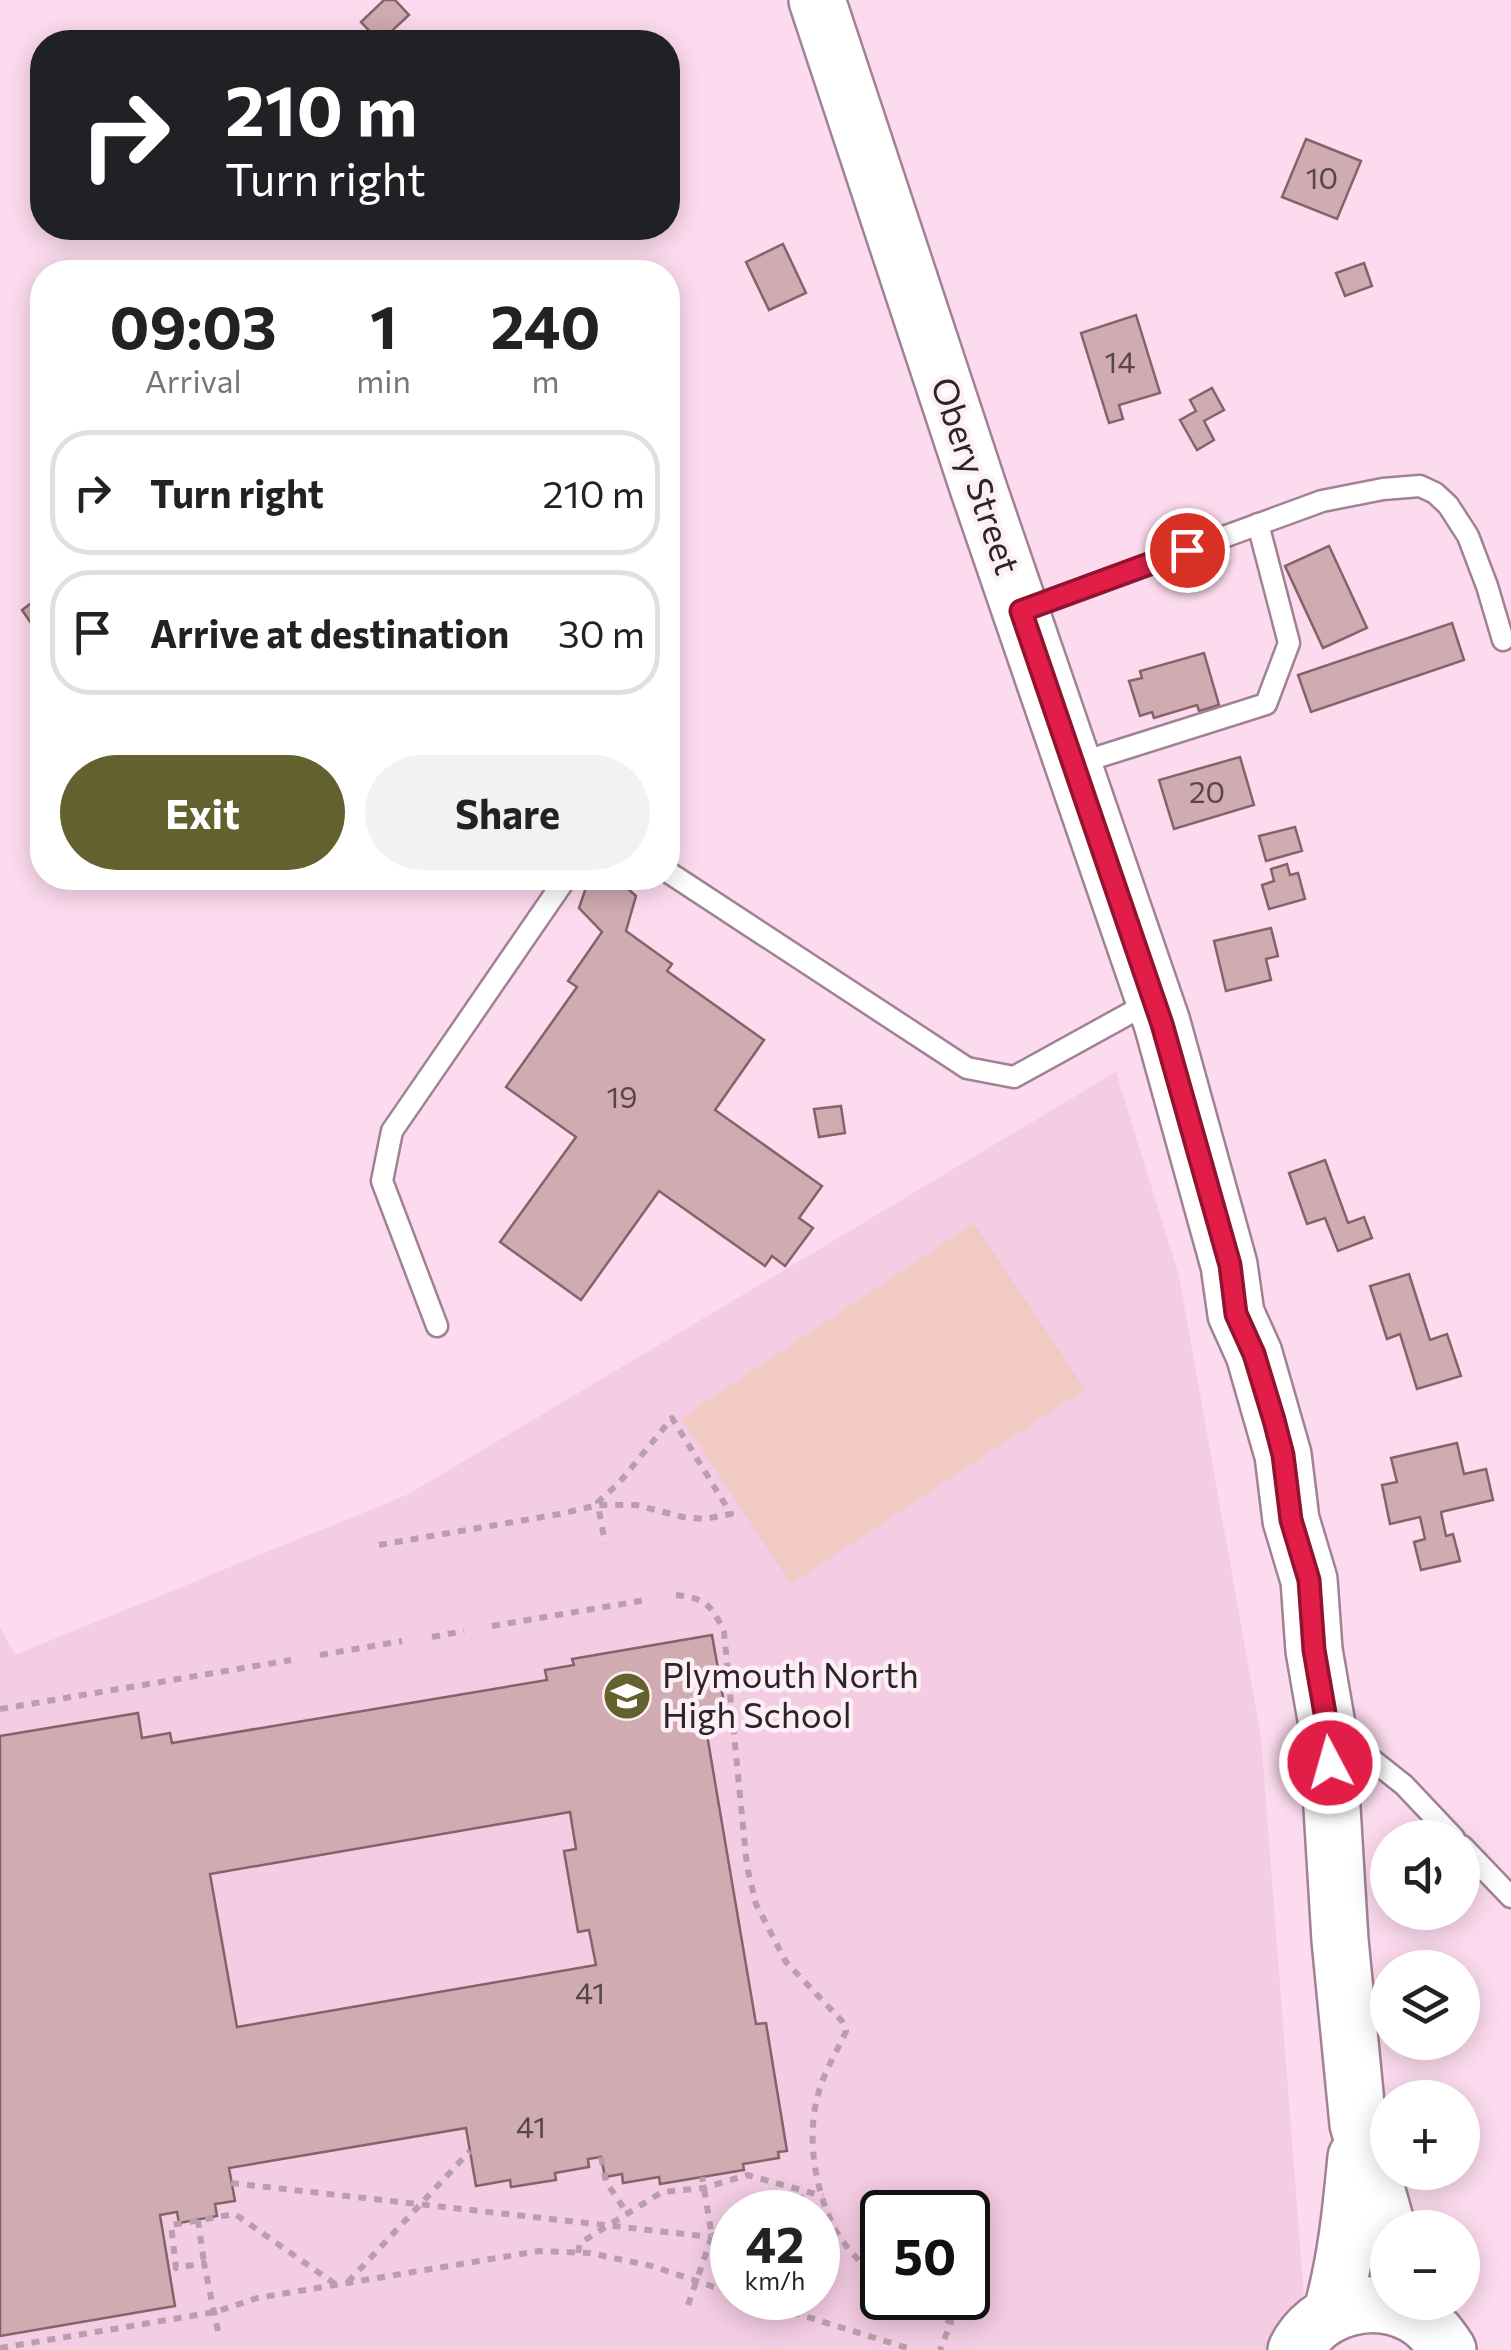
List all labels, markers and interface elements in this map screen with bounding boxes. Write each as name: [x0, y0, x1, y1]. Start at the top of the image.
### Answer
text: 210 m: [225, 65, 417, 150]
icon: right: [60, 70, 190, 200]
text: Turn right: [225, 150, 426, 205]
house number: 10: [1306, 158, 1338, 195]
text: 09:03: [110, 288, 277, 361]
text: 1: [370, 288, 397, 361]
text: 240: [490, 288, 600, 361]
house number: 14: [1105, 342, 1135, 379]
text: Arrival: [145, 360, 242, 400]
text: min: [356, 360, 411, 400]
text: m: [531, 360, 559, 400]
street label: Obery Street: [924, 371, 1031, 579]
icon: right: [65, 465, 120, 520]
text: Turn right: [150, 469, 324, 516]
text: 210 m: [542, 469, 645, 516]
pin: [1145, 508, 1230, 593]
icon: arrive: [1160, 523, 1215, 578]
icon: arrive: [65, 605, 120, 660]
text: Arrive at destination: [150, 609, 509, 656]
text: 30 m: [558, 609, 645, 656]
button: Exit: [60, 755, 345, 870]
button: Share: [365, 755, 650, 870]
house number: 20: [1189, 772, 1225, 809]
house number: 19: [606, 1077, 638, 1114]
place label: Plymouth North High School: [662, 1652, 919, 1735]
school or university icon: Plymouth North High School: [601, 1670, 653, 1722]
position arrow: [1278, 1711, 1382, 1815]
map controls: [1370, 1820, 1480, 2320]
button: sound: [1370, 1820, 1480, 1930]
button: layers: [1370, 1950, 1480, 2060]
house number: 41: [575, 1973, 605, 2010]
button: +: [1370, 2080, 1480, 2190]
house number: 41: [516, 2107, 546, 2144]
speed limit sign: 50: [860, 2190, 990, 2320]
button: −: [1370, 2210, 1480, 2320]
text: 42: [746, 2212, 804, 2273]
text: km/h: [745, 2265, 805, 2295]

